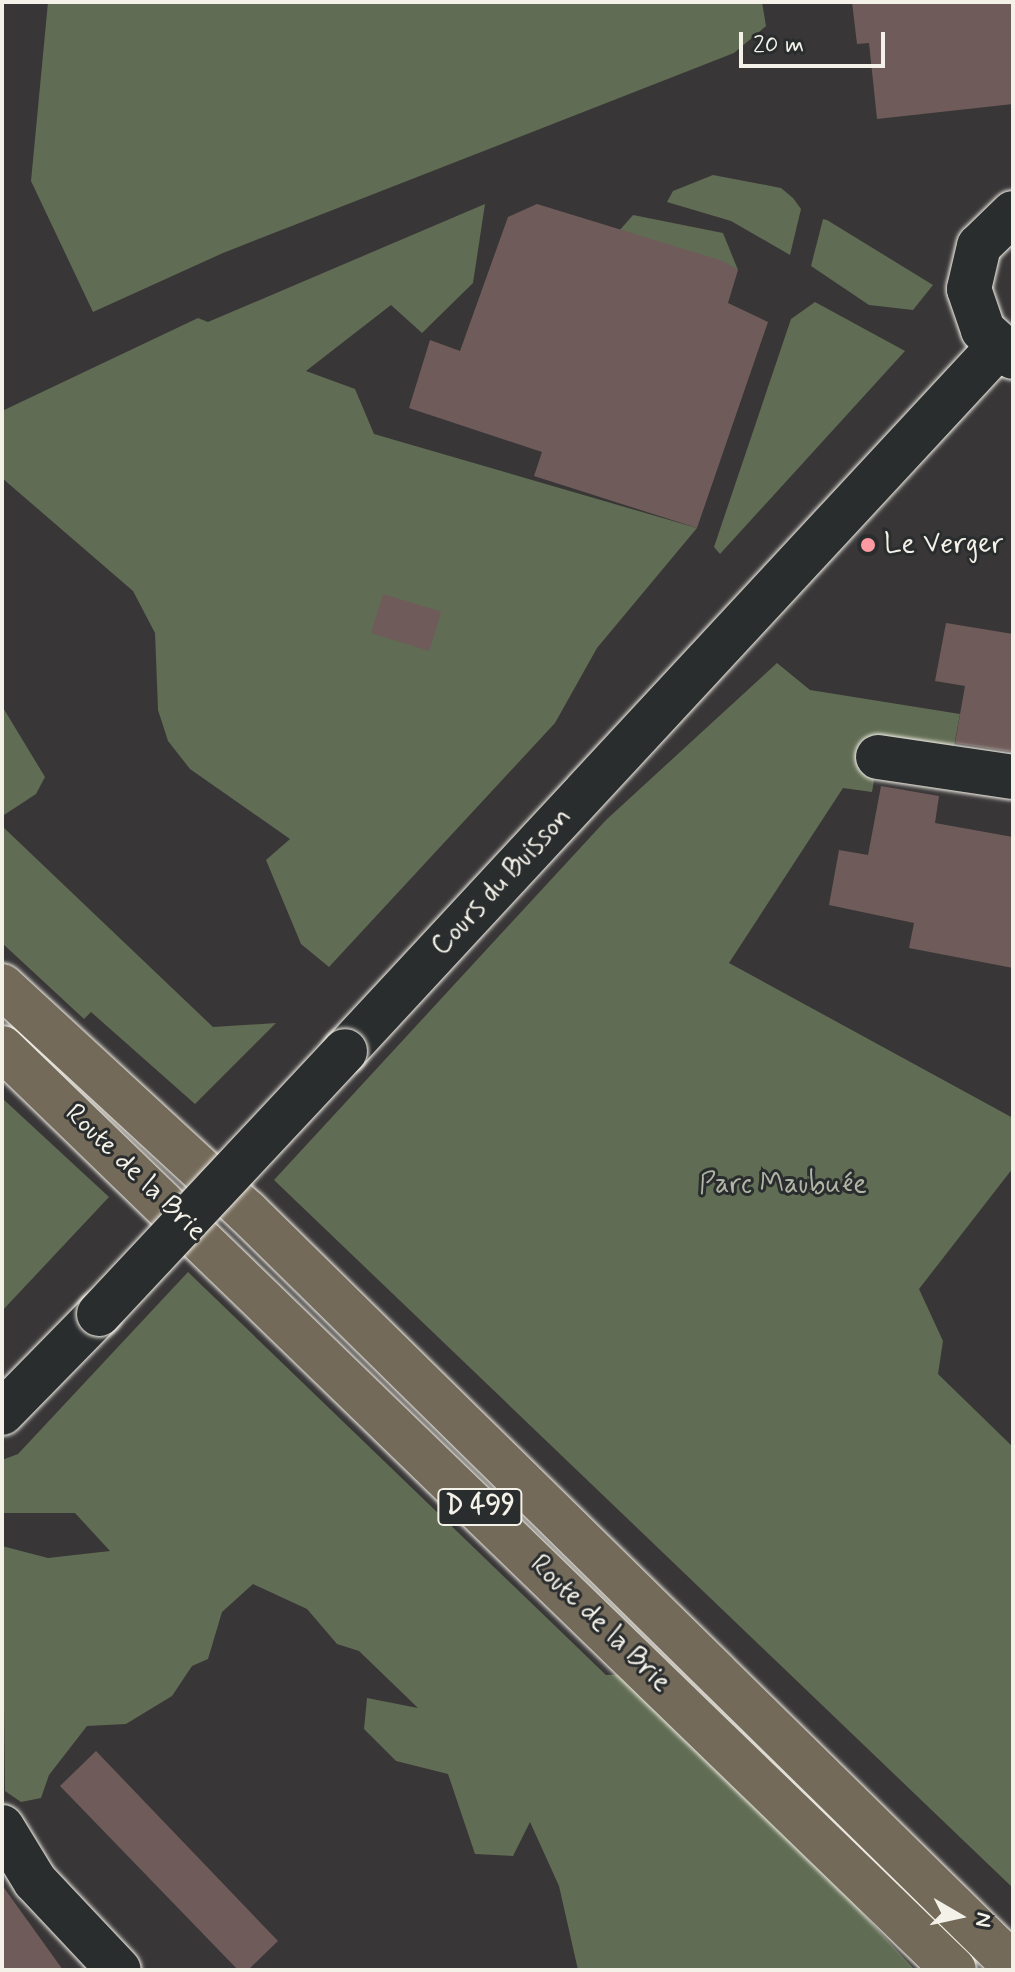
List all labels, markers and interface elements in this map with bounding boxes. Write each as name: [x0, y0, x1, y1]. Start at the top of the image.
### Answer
scale bar: [743, 16, 889, 66]
text: 20 m: [753, 30, 804, 61]
place label: Le Verger: [884, 528, 1003, 562]
marker: Le Verger: [859, 536, 877, 554]
street label: Cours du Buisson: [424, 800, 580, 964]
street label: Route de la Brie: [59, 1098, 211, 1248]
park label: Parc Maubuée: [699, 1168, 867, 1202]
road number: D 499: [436, 1485, 524, 1529]
street label: Route de la Brie: [524, 1549, 676, 1699]
north arrow: [919, 1876, 999, 1956]
text: N: [968, 1910, 998, 1929]

